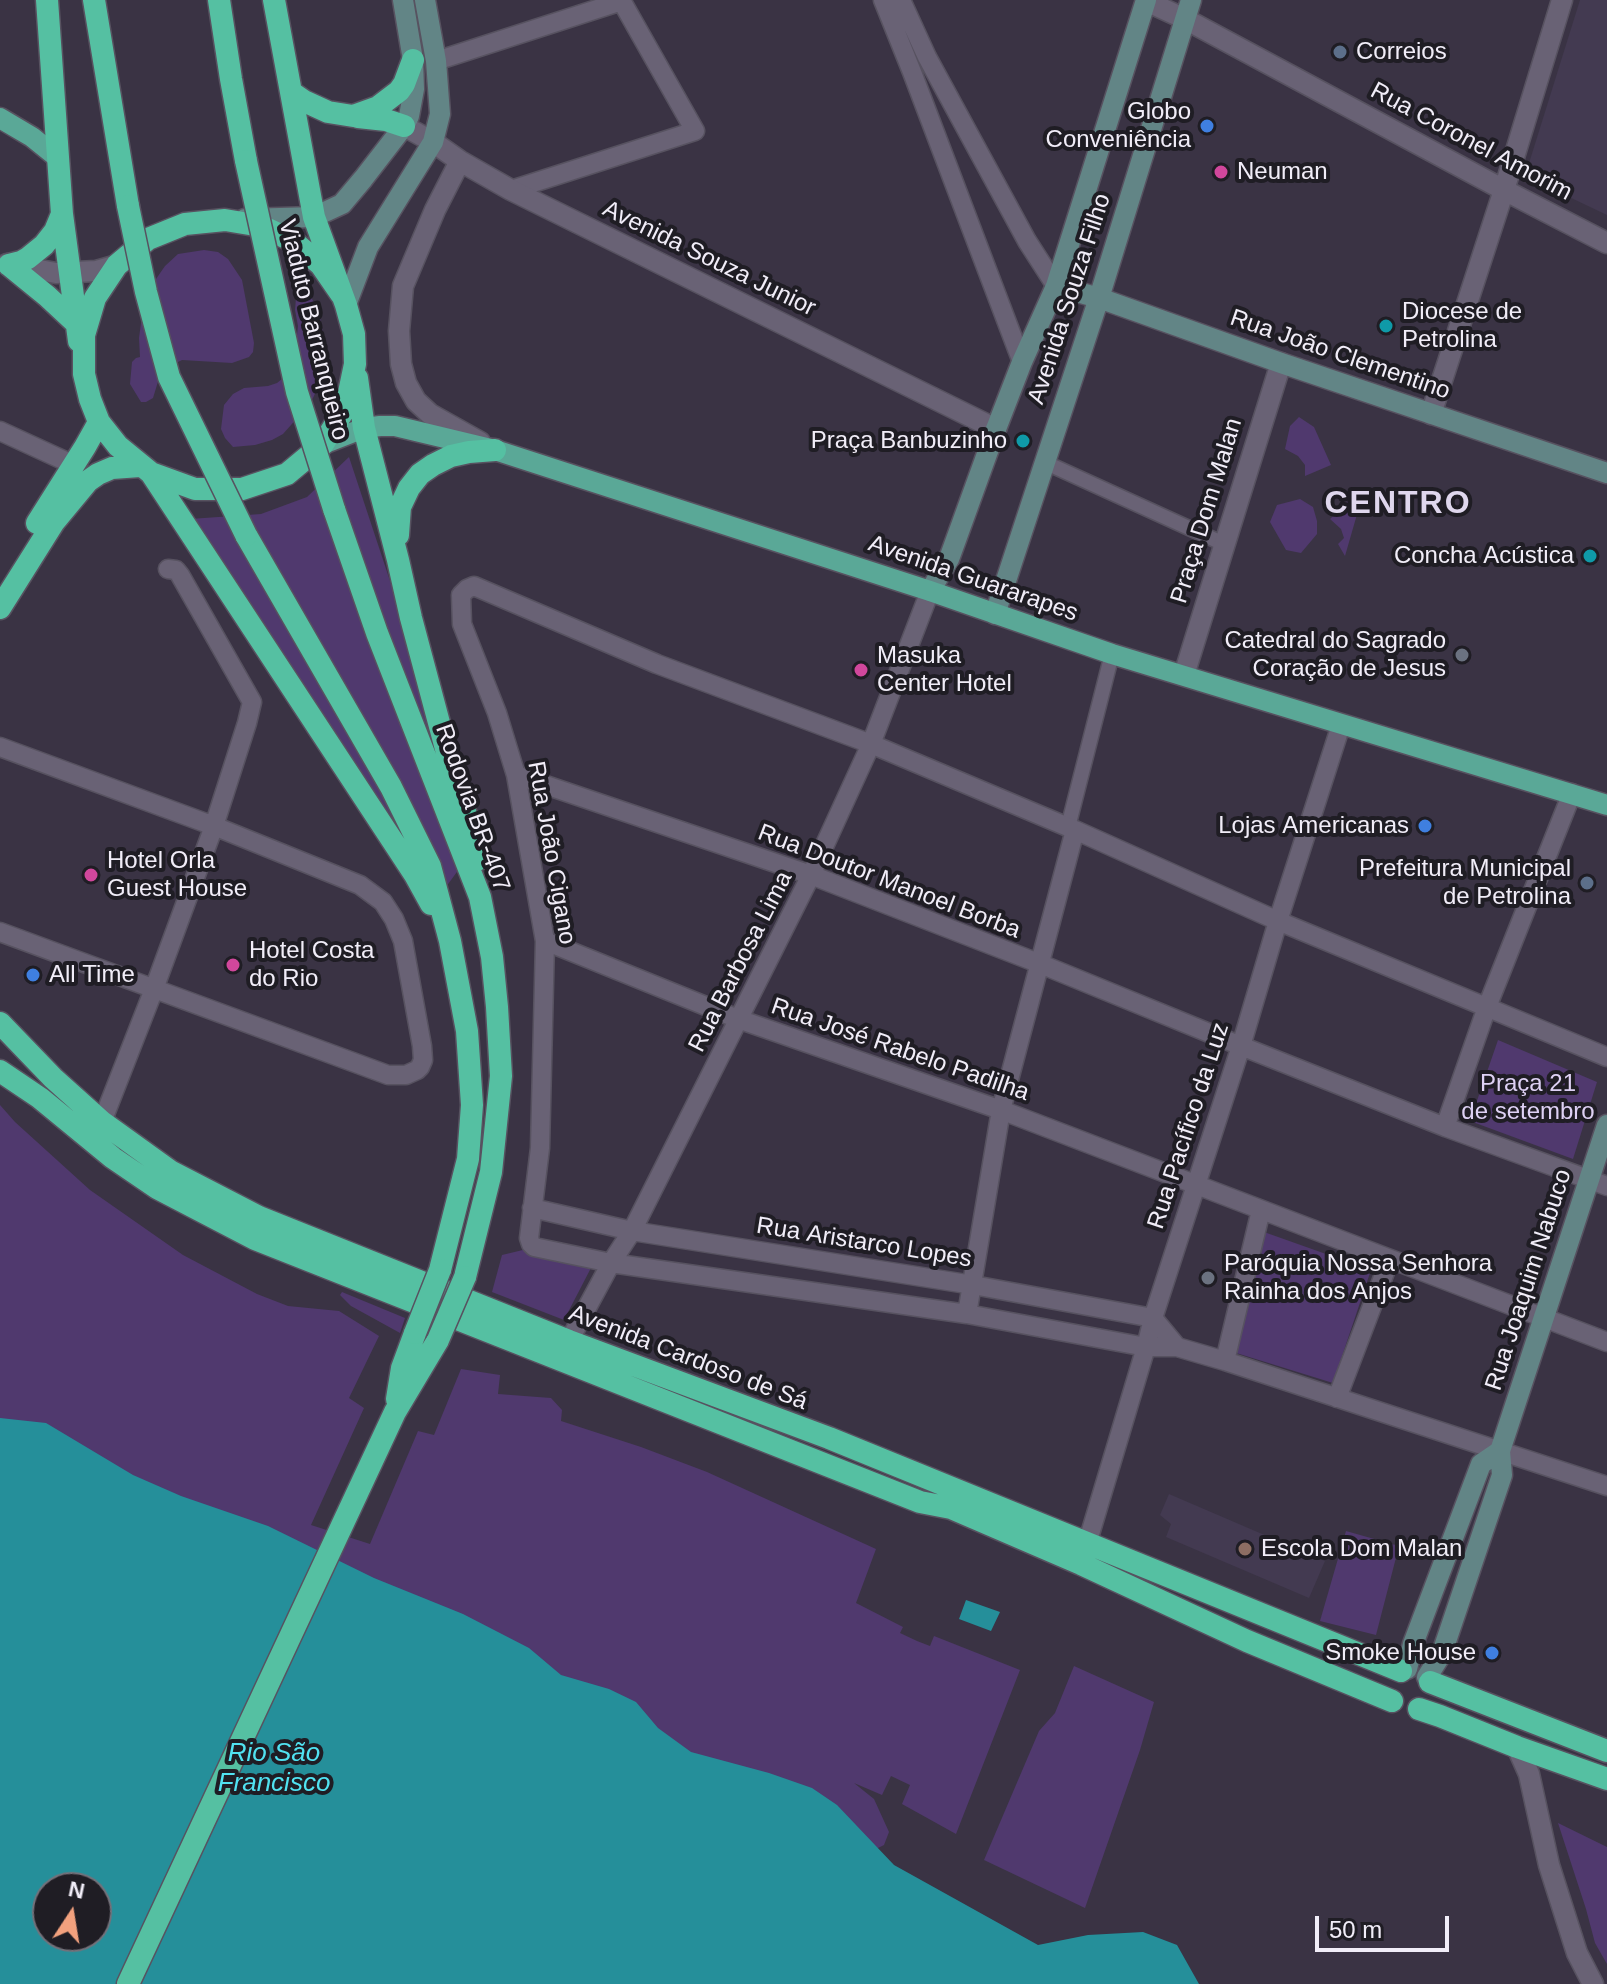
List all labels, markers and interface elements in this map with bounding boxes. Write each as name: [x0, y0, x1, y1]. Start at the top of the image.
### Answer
place label: Correios: [1356, 38, 1447, 66]
marker: Correios: [1331, 43, 1349, 61]
street label: Rua Coronel Amorim: [1365, 77, 1577, 207]
place label: Globo Conveniência: [1046, 98, 1191, 154]
marker: Globo Conveniência: [1198, 117, 1216, 135]
place label: Neuman: [1237, 158, 1328, 186]
marker: Neuman: [1212, 163, 1230, 181]
street label: Avenida Souza Filho: [1022, 190, 1118, 408]
street label: Avenida Souza Junior: [598, 195, 820, 323]
street label: Viaduto Barranqueiro: [272, 217, 354, 443]
place label: Diocese de Petrolina: [1402, 298, 1522, 354]
street label: Rua João Clementino: [1226, 304, 1454, 406]
marker: Diocese de Petrolina: [1377, 317, 1395, 335]
street label: Praça Dom Malan: [1165, 415, 1249, 607]
place label: Praça Banbuzinho: [811, 427, 1007, 455]
marker: Praça Banbuzinho: [1014, 432, 1032, 450]
district label: CENTRO: [1324, 485, 1472, 523]
street label: Avenida Guararapes: [864, 530, 1082, 628]
place label: Concha Acústica: [1394, 542, 1574, 570]
marker: Concha Acústica: [1581, 547, 1599, 565]
place label: Catedral do Sagrado Coração de Jesus: [1225, 627, 1446, 683]
place label: Masuka Center Hotel: [877, 642, 1012, 698]
marker: Catedral do Sagrado Coração de Jesus: [1453, 646, 1471, 664]
marker: Masuka Center Hotel: [852, 661, 870, 679]
street label: Rodovia BR-407: [428, 720, 516, 896]
street label: Rua João Cigano: [521, 759, 581, 947]
place label: Lojas Americanas: [1218, 812, 1409, 840]
marker: Lojas Americanas: [1416, 817, 1434, 835]
street label: Rua Doutor Manoel Borba: [754, 819, 1024, 945]
place label: Hotel Orla Guest House: [107, 847, 247, 903]
place label: Prefeitura Municipal de Petrolina: [1359, 855, 1571, 911]
marker: Hotel Orla Guest House: [82, 866, 100, 884]
street label: Rua Barbosa Lima: [683, 867, 799, 1057]
marker: Prefeitura Municipal de Petrolina: [1578, 874, 1596, 892]
place label: Hotel Costa do Rio: [249, 937, 374, 993]
marker: Hotel Costa do Rio: [224, 956, 242, 974]
place label: All Time: [49, 961, 135, 989]
marker: All Time: [24, 966, 42, 984]
street label: Rua José Rabelo Padilha: [767, 992, 1033, 1108]
street label: Rua Pacífico da Luz: [1142, 1019, 1236, 1233]
park label: Praça 21 de setembro: [1461, 1070, 1595, 1126]
street label: Rua Joaquim Nabuco: [1480, 1166, 1578, 1394]
street label: Rua Aristarco Lopes: [754, 1212, 974, 1274]
place label: Paróquia Nossa Senhora Rainha dos Anjos: [1224, 1250, 1492, 1306]
marker: Paróquia Nossa Senhora Rainha dos Anjos: [1199, 1269, 1217, 1287]
street label: Avenida Cardoso de Sá: [565, 1299, 811, 1417]
place label: Escola Dom Malan: [1261, 1535, 1462, 1563]
marker: Escola Dom Malan: [1236, 1540, 1254, 1558]
place label: Smoke House: [1325, 1639, 1476, 1667]
marker: Smoke House: [1483, 1644, 1501, 1662]
water label: Rio São Francisco: [218, 1738, 330, 1800]
north arrow: [32, 1872, 112, 1952]
text: N: [66, 1876, 87, 1904]
scale bar: [1319, 1900, 1453, 1950]
text: 50 m: [1329, 1916, 1382, 1943]

